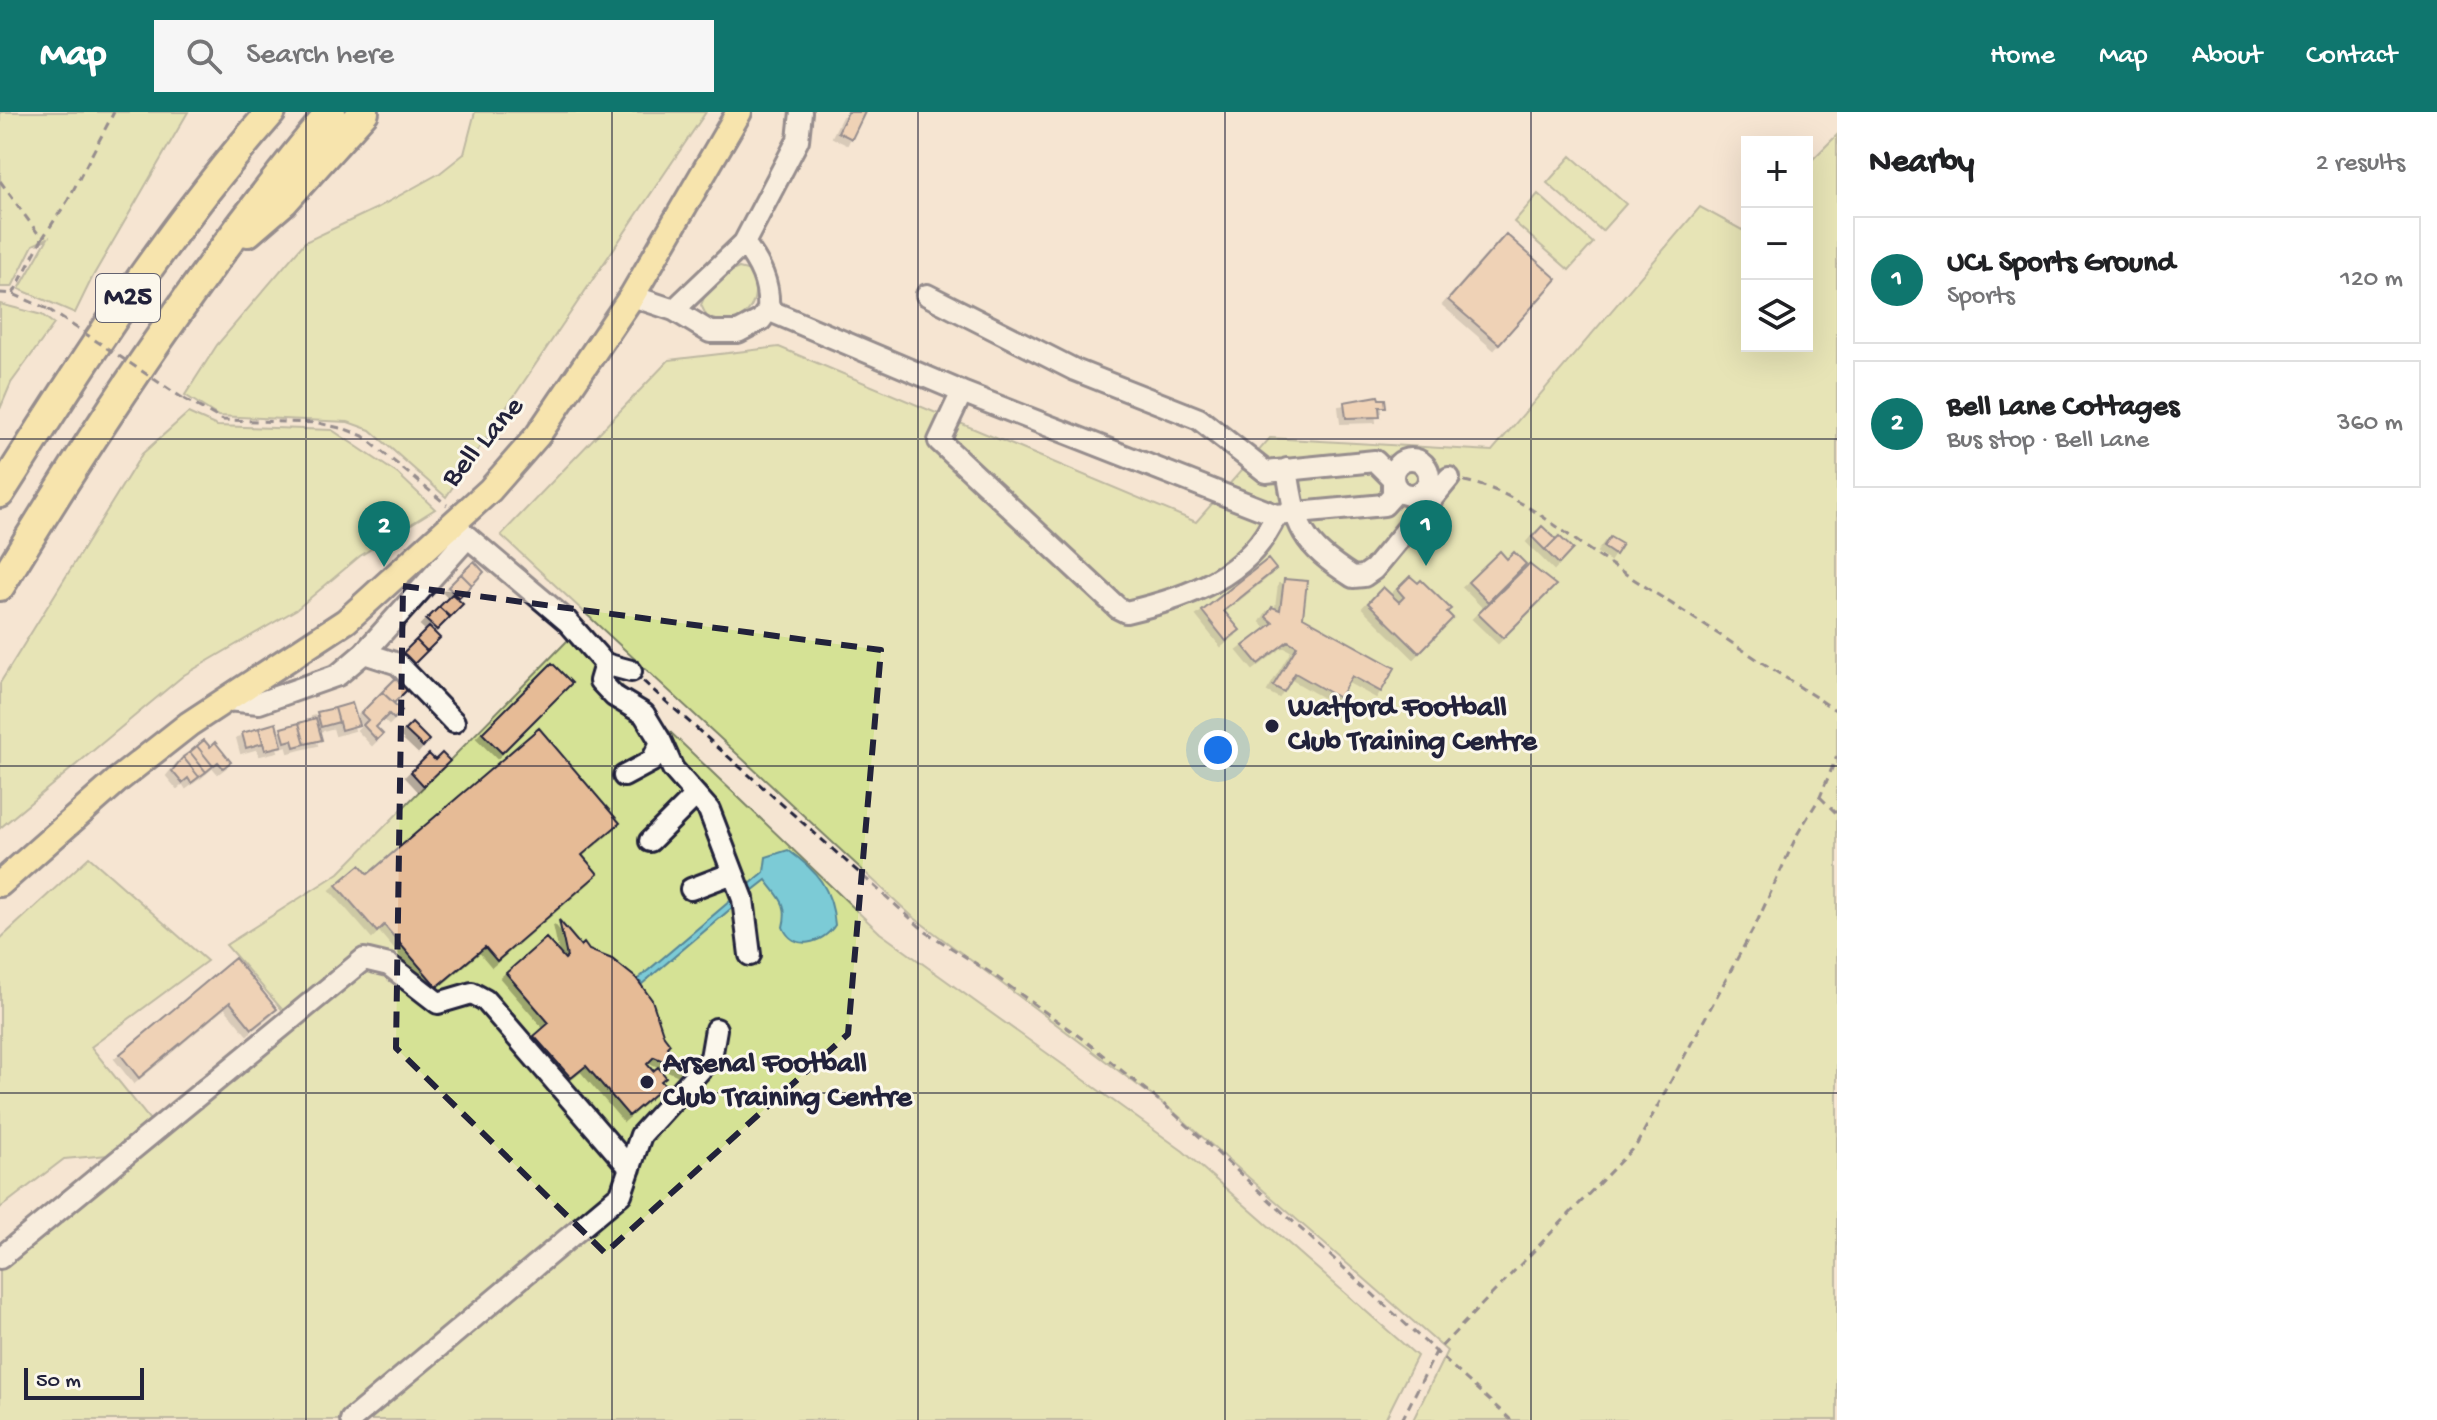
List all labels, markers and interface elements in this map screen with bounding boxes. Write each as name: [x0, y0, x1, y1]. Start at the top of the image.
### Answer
search box: [154, 20, 714, 92]
text: Map: [40, 34, 106, 78]
icon: search: [182, 34, 226, 78]
text: Search here: [246, 39, 394, 74]
text: Home: [1990, 40, 2055, 73]
text: Map: [2099, 40, 2148, 73]
text: About: [2192, 40, 2262, 73]
text: Contact: [2306, 40, 2397, 73]
map controls: [1741, 136, 1813, 352]
button: +: [1741, 136, 1813, 208]
text: Nearby: [1869, 144, 1974, 184]
text: 2 results: [2316, 149, 2405, 180]
button: −: [1741, 208, 1813, 280]
text: UCL Sports Ground: [1947, 247, 2175, 282]
text: 1: [1892, 265, 1902, 296]
text: 120 m: [2340, 265, 2403, 296]
road number: M25: [96, 274, 160, 322]
button: layers: [1741, 280, 1813, 352]
text: Sports: [1947, 282, 2015, 313]
street label: Bell Lane: [435, 390, 533, 496]
text: Bell Lane Cottages: [1947, 391, 2179, 426]
text: 2: [1891, 409, 1903, 440]
text: 360 m: [2337, 409, 2403, 440]
text: Bus stop · Bell Lane: [1947, 426, 2149, 457]
pin: 1: [1400, 500, 1452, 566]
pin: 2: [358, 501, 410, 567]
place label: Watford Football Club Training Centre: [1287, 692, 1538, 761]
marker: Watford Football Club Training Centre: [1263, 717, 1281, 735]
your location: [1198, 730, 1238, 770]
place label: Arsenal Football Club Training Centre: [662, 1048, 913, 1117]
marker: Arsenal Football Club Training Centre: [638, 1073, 656, 1091]
scale bar: [24, 1364, 144, 1400]
text: 50 m: [36, 1369, 81, 1395]

